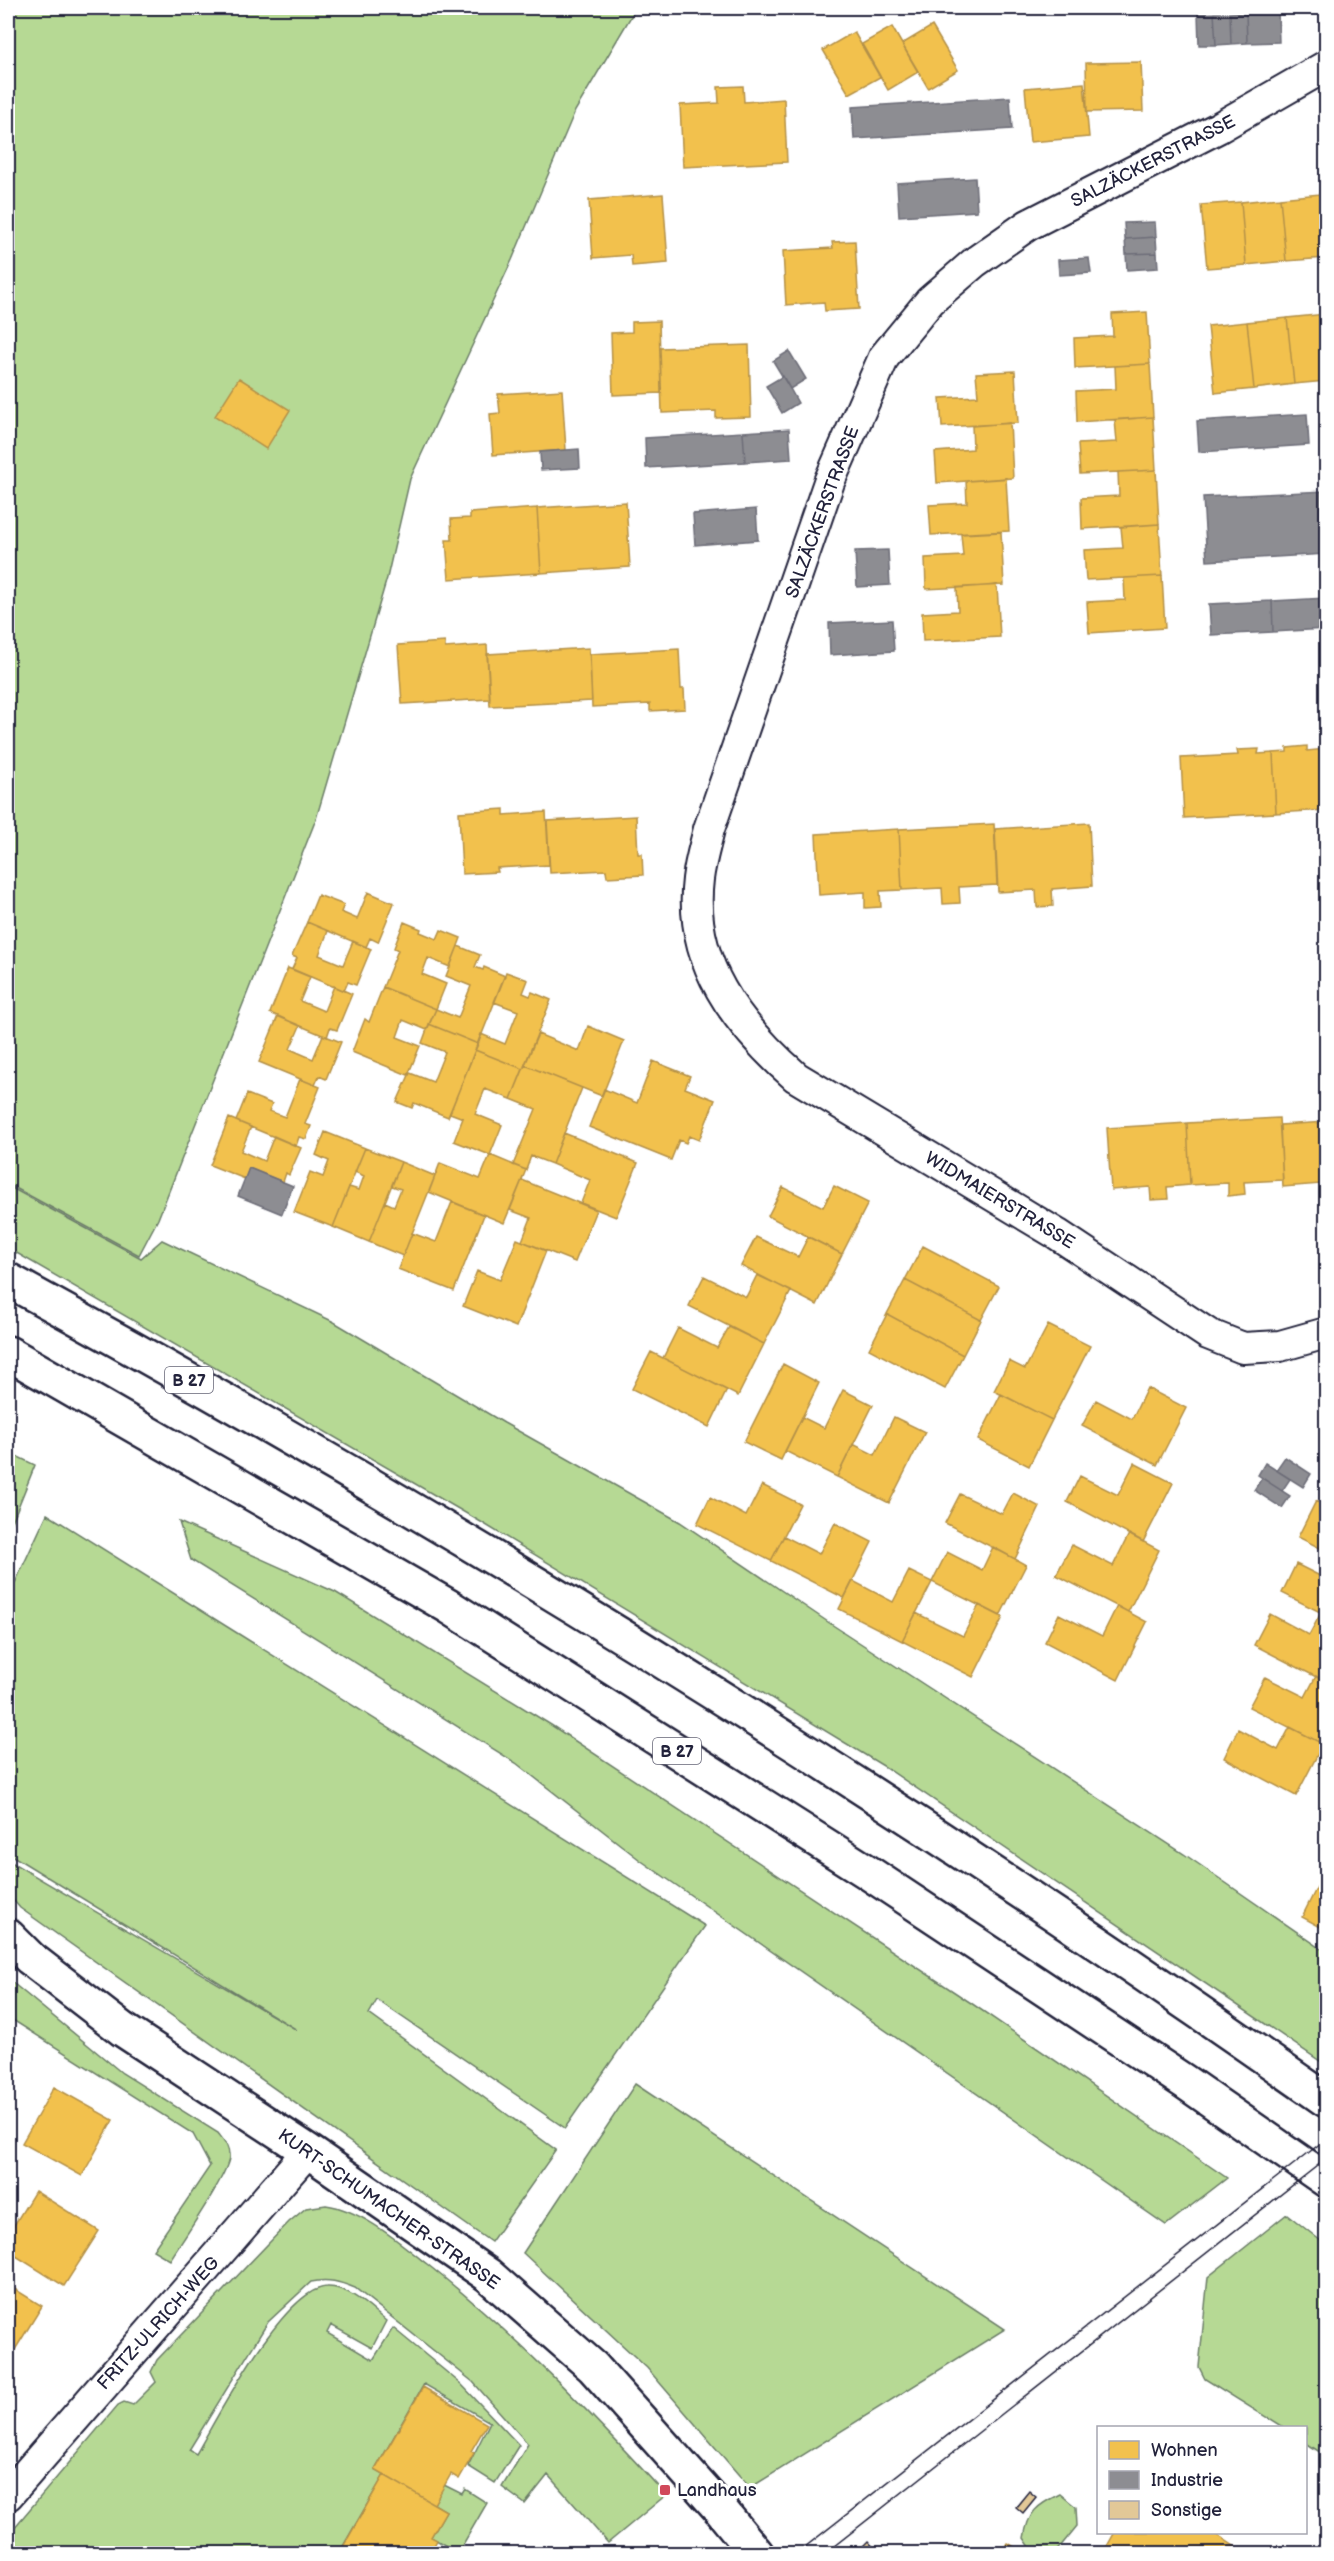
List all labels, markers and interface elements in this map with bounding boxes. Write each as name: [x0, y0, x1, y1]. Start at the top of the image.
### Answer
street label: SALZÄCKERSTRASSE: [1067, 110, 1239, 212]
street label: SALZÄCKERSTRASSE: [781, 423, 863, 601]
street label: WIDMAIERSTRASSE: [921, 1147, 1078, 1253]
road number: B 27: [165, 1367, 213, 1393]
road number: B 27: [653, 1738, 701, 1764]
street label: KURT-SCHUMACHER-STRASSE: [274, 2125, 504, 2294]
street label: FRITZ-ULRICH-WEG: [93, 2253, 224, 2394]
legend: [1097, 2426, 1307, 2534]
text: Wohnen: [1151, 2440, 1218, 2461]
text: Industrie: [1151, 2470, 1223, 2491]
place label: Landhaus: [677, 2480, 757, 2501]
marker: Landhaus: [658, 2483, 672, 2497]
text: Sonstige: [1151, 2500, 1222, 2521]

